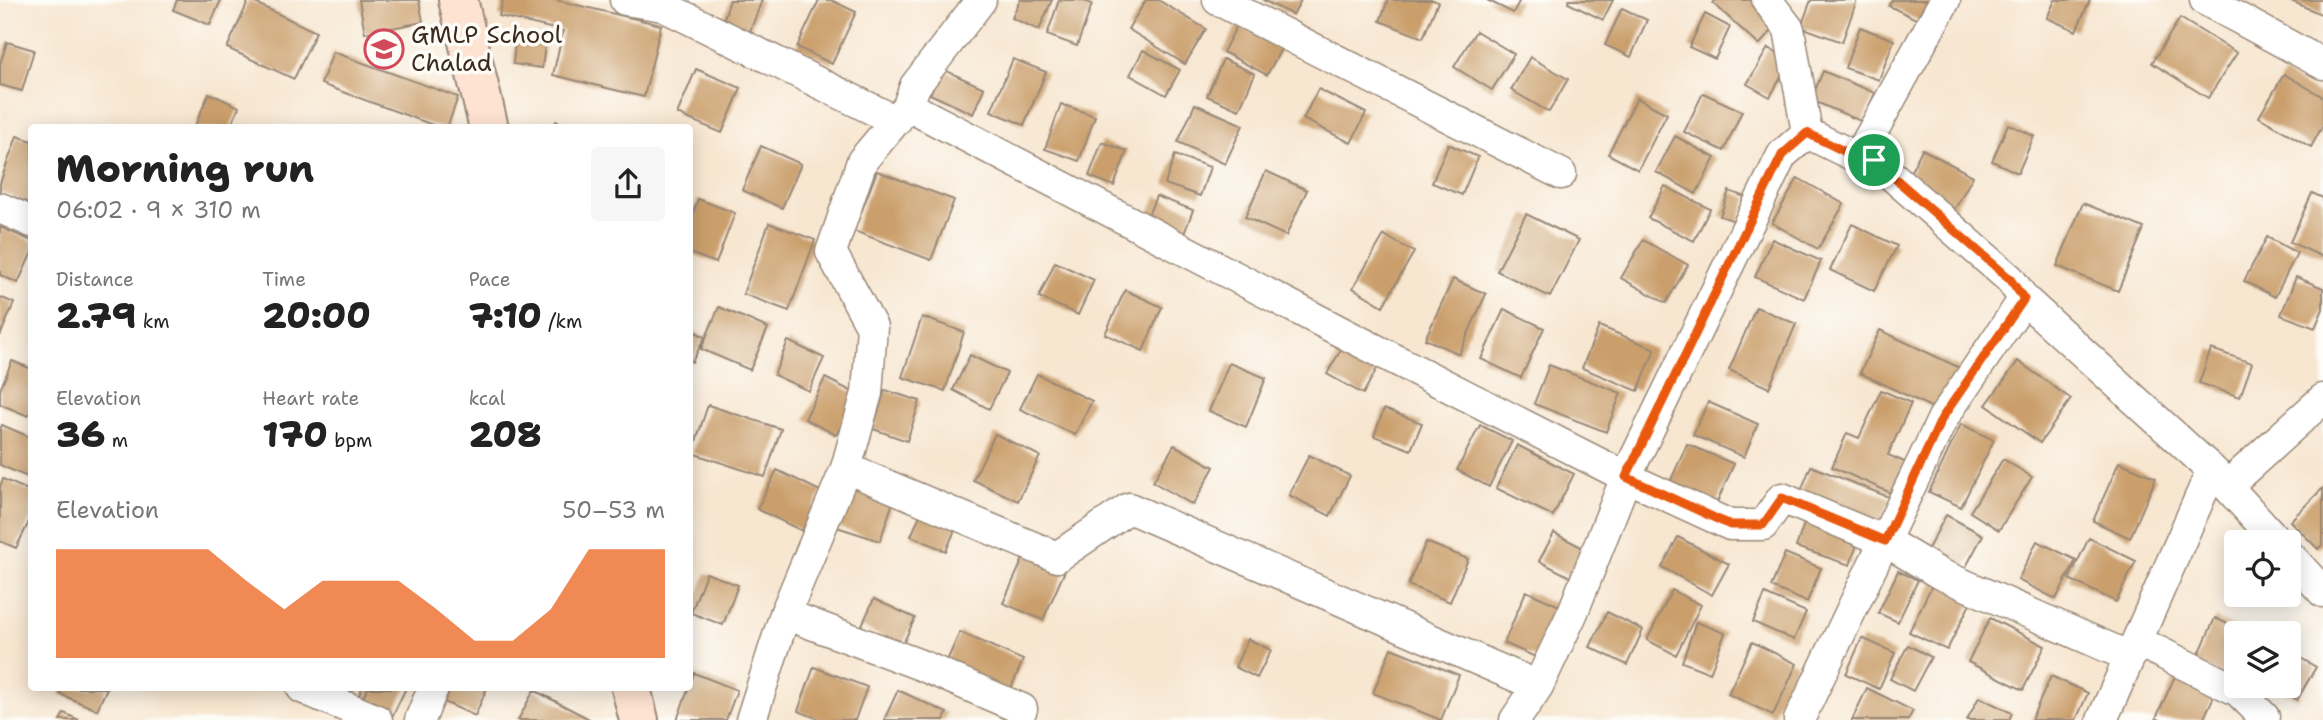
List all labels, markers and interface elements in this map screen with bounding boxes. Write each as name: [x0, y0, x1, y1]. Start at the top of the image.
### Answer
place label: GMLP School Chalad: [411, 19, 563, 79]
school or university icon: GMLP School Chalad: [363, 28, 405, 70]
pin: [1844, 130, 1904, 190]
icon: arrive: [1855, 141, 1893, 179]
text: Morning run: [56, 143, 314, 194]
button: share: [591, 147, 665, 221]
text: 06:02 · 9 × 310 m: [56, 195, 261, 225]
text: Distance: [56, 267, 134, 292]
text: Time: [262, 267, 306, 292]
text: Pace: [469, 267, 510, 292]
text: 2.79: [56, 292, 136, 339]
text: 20:00: [262, 292, 371, 339]
text: 7:10: [469, 292, 542, 339]
text: km: [136, 309, 170, 334]
text: /km: [542, 309, 582, 334]
text: Elevation: [56, 386, 141, 411]
text: Heart rate: [262, 386, 359, 411]
text: kcal: [469, 386, 506, 411]
text: 36: [56, 411, 105, 458]
text: 170: [262, 411, 328, 458]
text: 208: [469, 411, 542, 458]
text: m: [105, 428, 128, 453]
text: bpm: [328, 428, 372, 453]
text: Elevation: [56, 495, 159, 525]
text: 50–53 m: [562, 495, 665, 525]
map controls: [2224, 530, 2301, 698]
button: locate: [2224, 530, 2301, 607]
button: layers: [2224, 621, 2301, 698]

